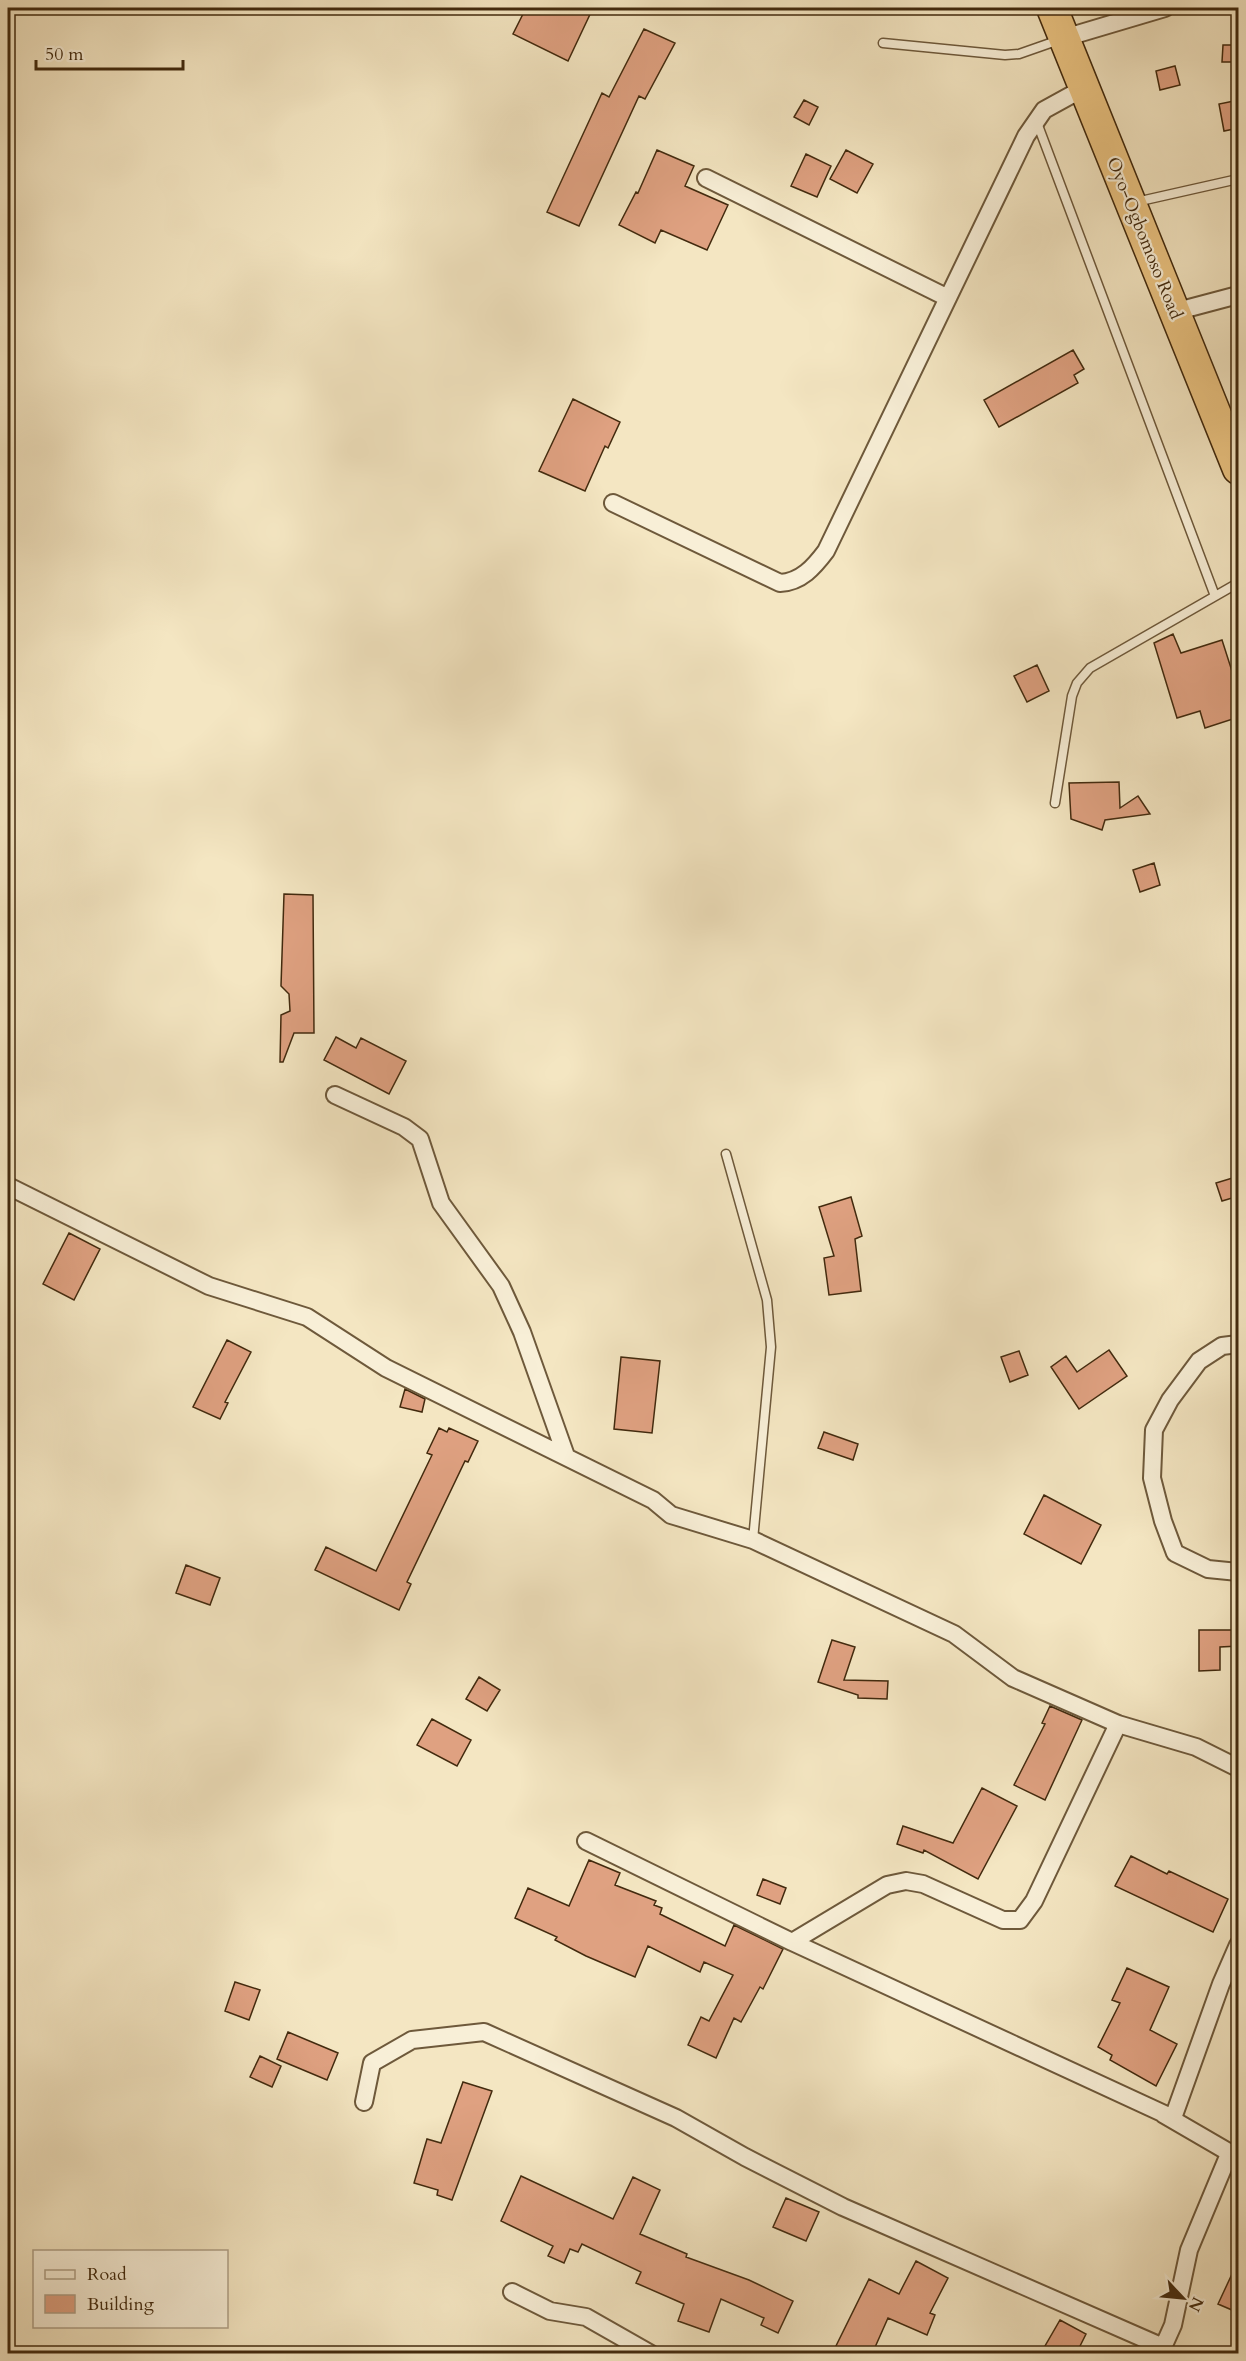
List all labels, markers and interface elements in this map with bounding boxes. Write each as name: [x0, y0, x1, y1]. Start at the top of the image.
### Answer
scale bar: [36, 33, 183, 71]
text: 50 m: [45, 42, 84, 67]
street label: Oyo-Ogbomoso Road: [1101, 153, 1189, 323]
legend: [33, 2250, 228, 2328]
text: Road: [87, 2262, 127, 2287]
north arrow: [1153, 2268, 1213, 2328]
text: Building: [87, 2292, 155, 2317]
text: N: [1183, 2293, 1209, 2315]

